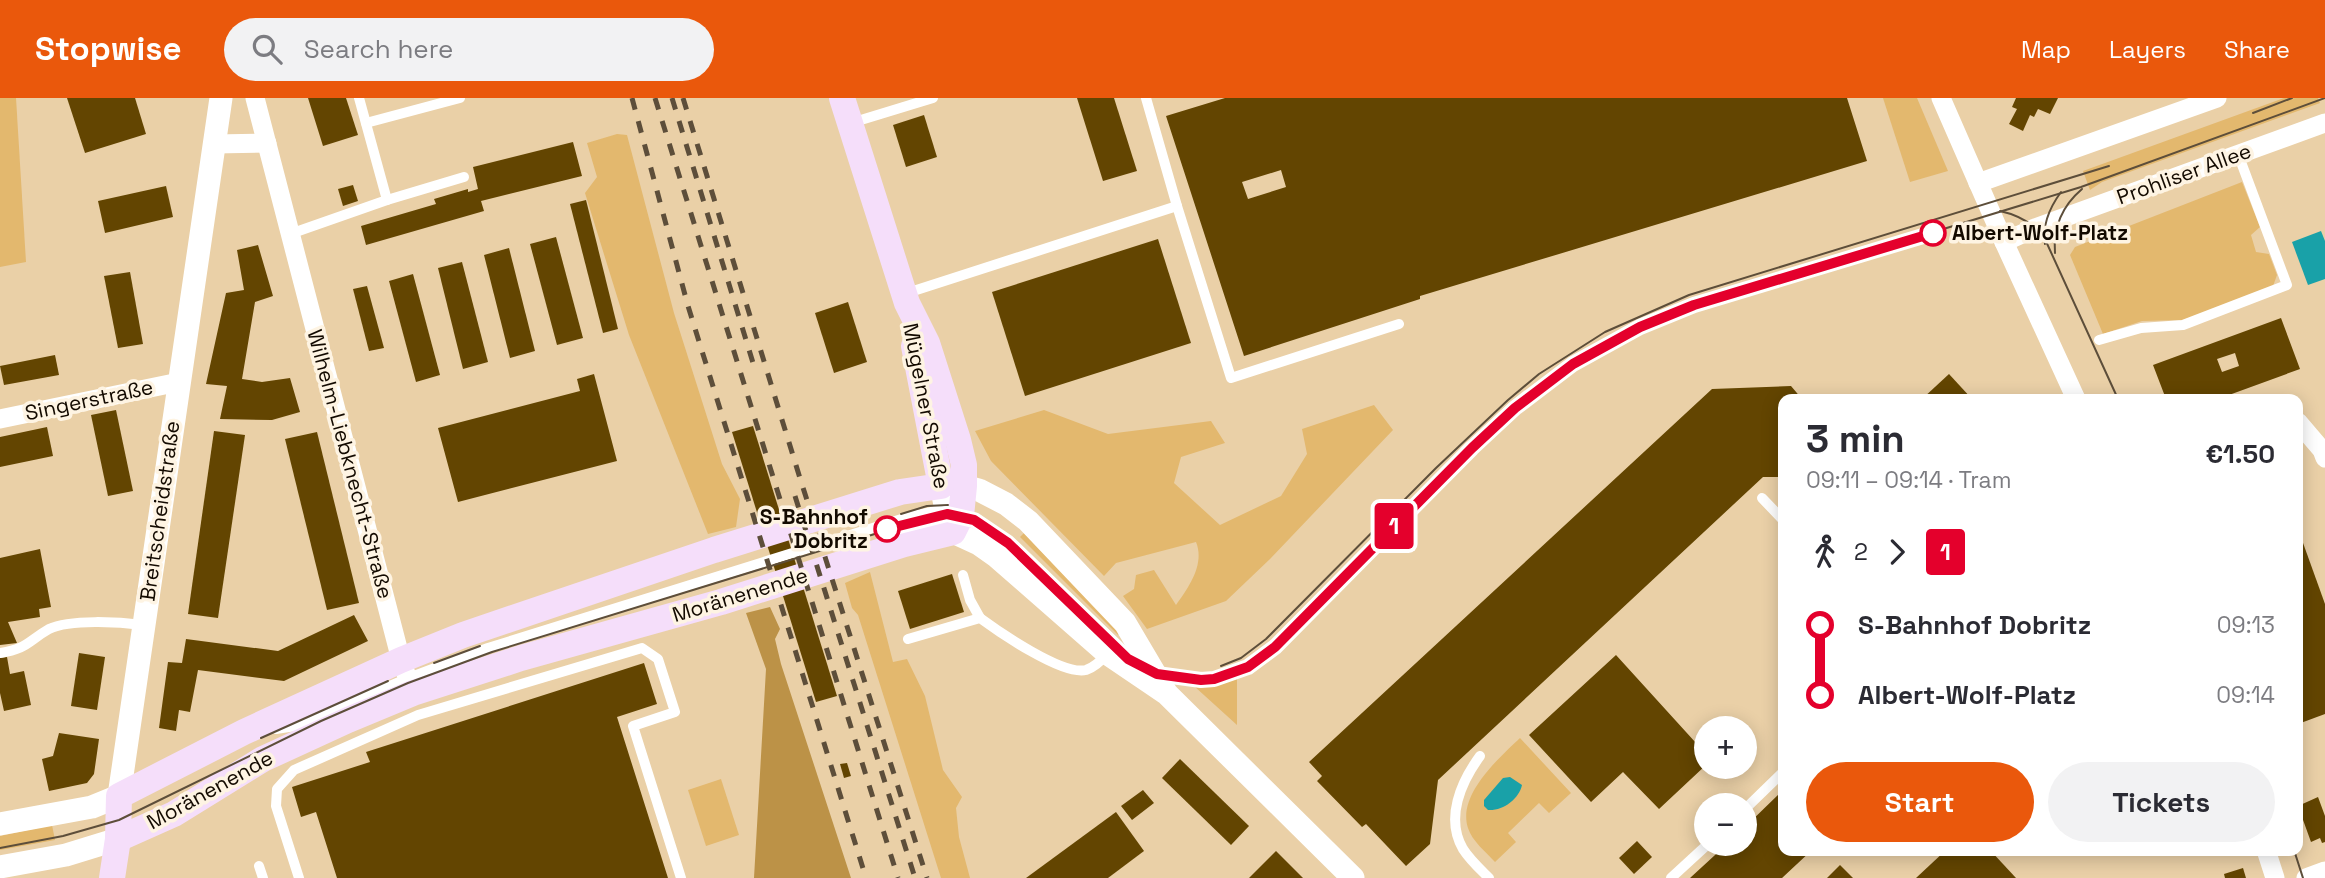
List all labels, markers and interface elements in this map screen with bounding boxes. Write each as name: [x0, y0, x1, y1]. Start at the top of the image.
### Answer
search box: [224, 18, 714, 81]
text: Stopwise: [35, 28, 182, 70]
icon: search: [248, 30, 286, 68]
text: Search here: [304, 32, 453, 66]
text: Map: [2021, 34, 2071, 65]
text: Layers: [2109, 34, 2186, 65]
text: Share: [2224, 34, 2290, 65]
street label: Prohliser Allee: [2113, 137, 2255, 210]
place label: Albert-Wolf-Platz: [1952, 219, 2128, 246]
marker: Albert-Wolf-Platz: [1920, 220, 1946, 246]
street label: Mügelner Straße: [897, 321, 956, 491]
street label: Wilhelm-Liebknecht-Straße: [302, 326, 399, 601]
street label: Singerstraße: [22, 373, 155, 426]
text: 3 min: [1806, 415, 1905, 463]
street label: Breitscheidstraße: [133, 419, 186, 603]
text: €1.50: [2205, 437, 2275, 471]
text: 09:11 – 09:14 · Tram: [1806, 465, 2012, 495]
place label: S-Bahnhof Dobritz: [760, 503, 868, 554]
line badge: 1: [1371, 503, 1417, 549]
text: 1: [1389, 510, 1399, 541]
marker: S-Bahnhof Dobritz: [874, 516, 900, 542]
icon: walk: [1806, 533, 1844, 571]
icon: forward: [1878, 533, 1916, 571]
text: 1: [1940, 536, 1951, 567]
text: 2: [1854, 537, 1868, 567]
street label: Moränenende: [669, 561, 811, 628]
text: S-Bahnhof Dobritz: [1858, 608, 2091, 642]
text: 09:13: [2217, 610, 2275, 640]
text: Albert-Wolf-Platz: [1858, 678, 2076, 712]
text: 09:14: [2216, 680, 2275, 710]
map controls: [1694, 716, 1757, 856]
button: +: [1694, 716, 1757, 779]
street label: Moränenende: [142, 744, 278, 835]
button: Start: [1806, 762, 2034, 842]
button: Tickets: [2048, 762, 2275, 842]
button: −: [1694, 793, 1757, 856]

